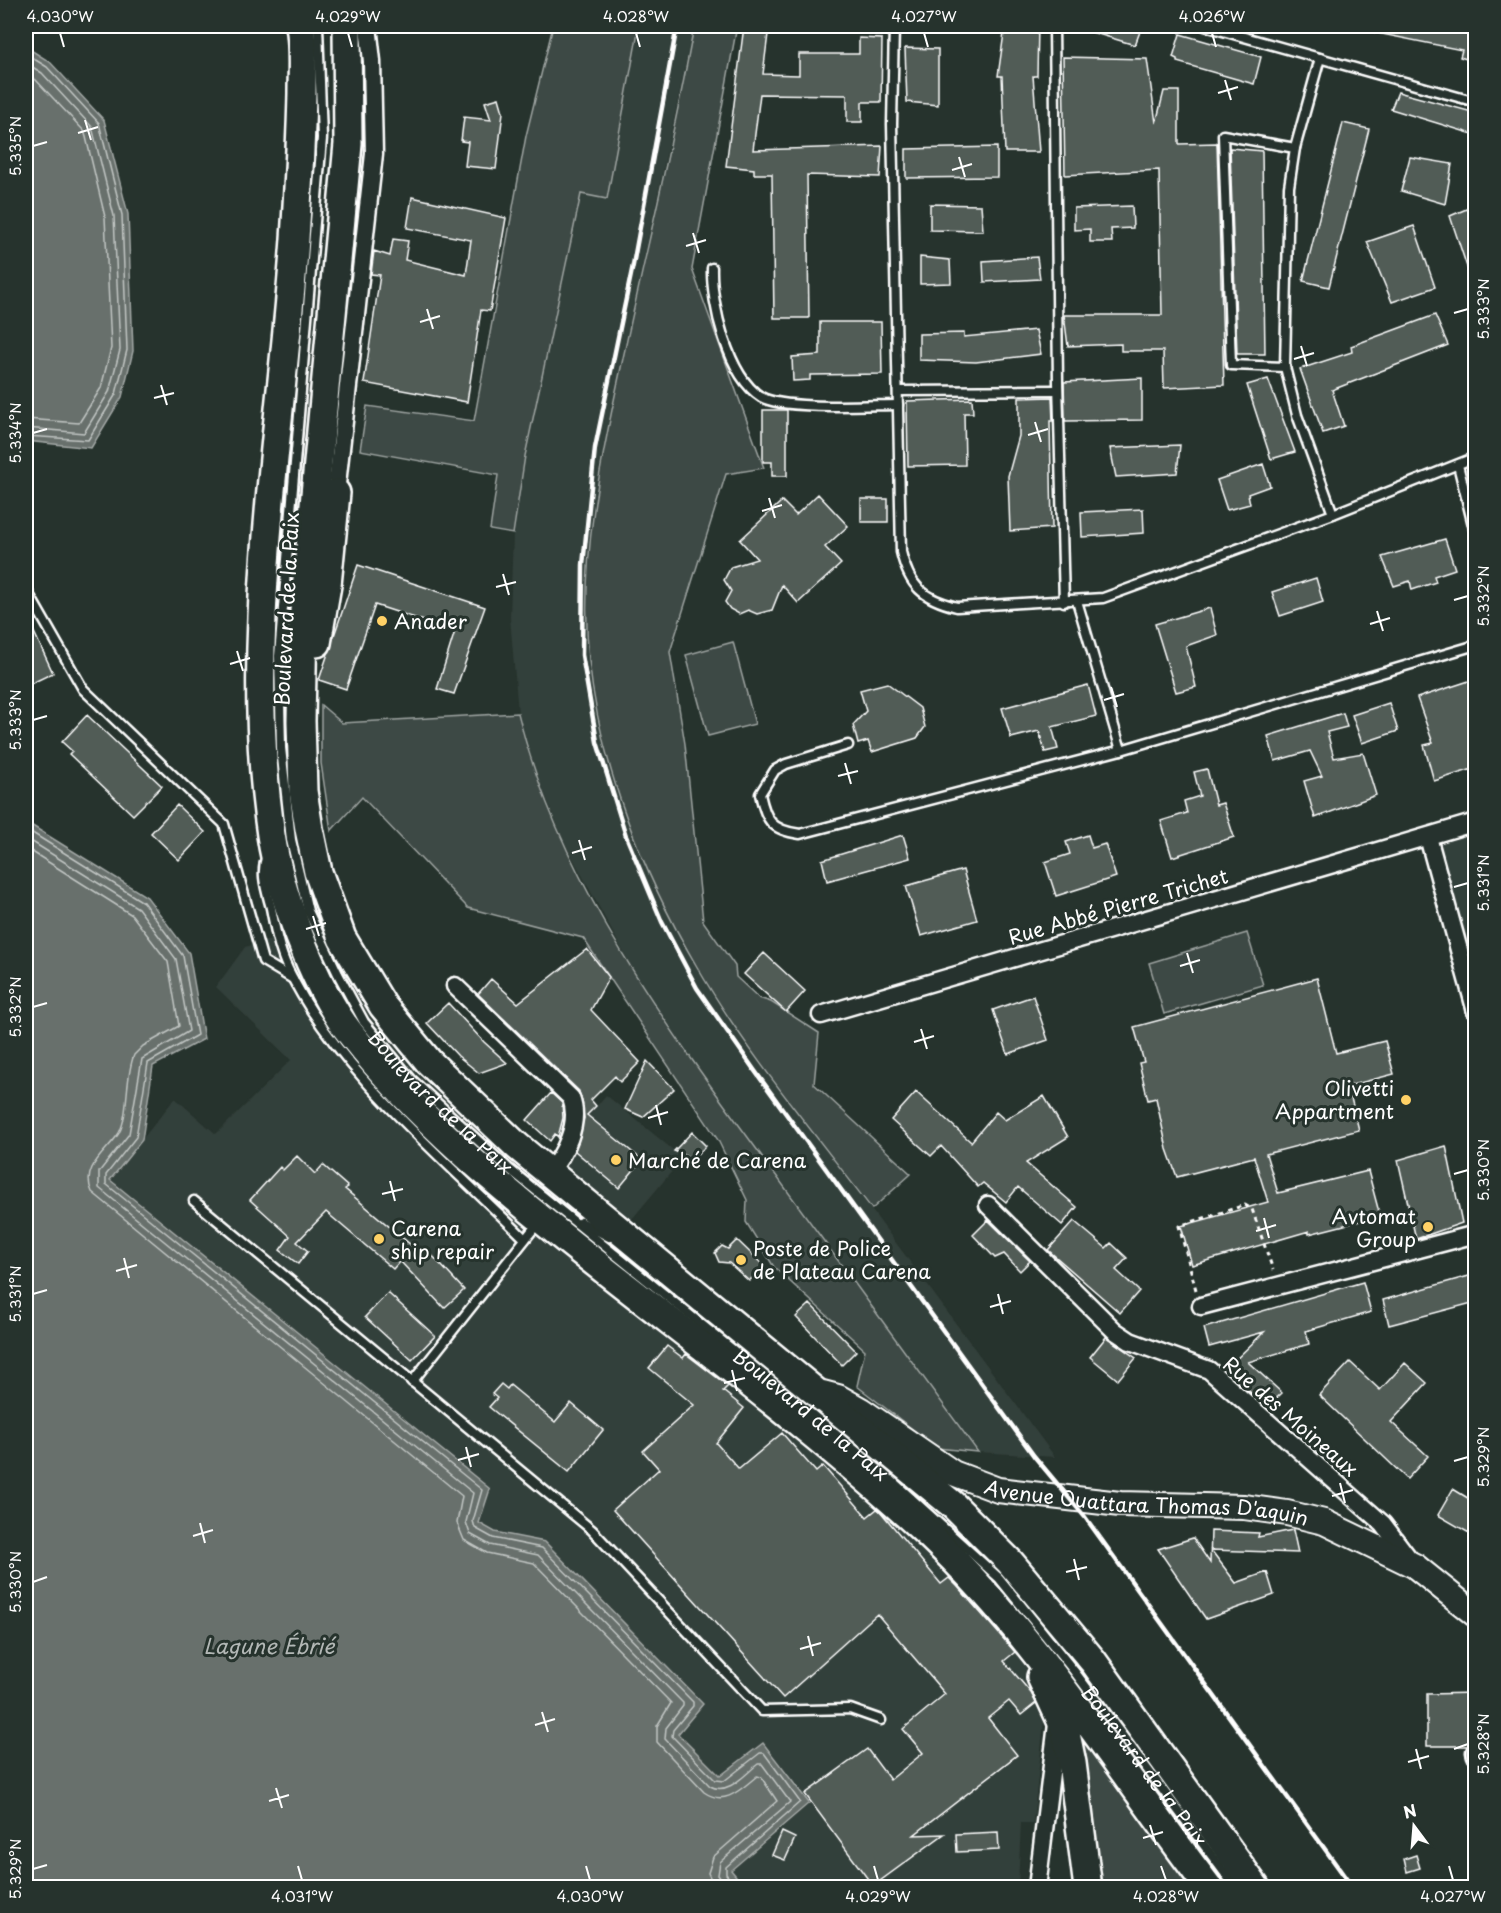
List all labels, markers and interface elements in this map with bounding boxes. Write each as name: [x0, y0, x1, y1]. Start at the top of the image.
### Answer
text: 4.030°W: [26, 4, 94, 27]
text: 4.029°W: [315, 4, 381, 27]
text: 4.028°W: [603, 4, 670, 27]
text: 4.027°W: [891, 4, 957, 27]
text: 4.026°W: [1179, 4, 1246, 27]
text: 5.335°N: [3, 116, 26, 176]
text: 5.333°N: [1471, 278, 1494, 340]
text: 5.334°N: [3, 402, 26, 464]
street label: Boulevard de la Paix: [266, 511, 306, 707]
text: 5.332°N: [1471, 565, 1494, 627]
place label: Anader: [394, 606, 468, 636]
marker: Anader: [375, 614, 389, 628]
text: 5.333°N: [3, 689, 26, 751]
text: 5.331°N: [1471, 854, 1494, 912]
street label: Rue Abbé Pierre Trichet: [1005, 860, 1231, 952]
text: 5.332°N: [3, 976, 26, 1038]
street label: Boulevard de la Paix: [361, 1023, 520, 1181]
place label: Olivetti Appartment: [1275, 1073, 1394, 1126]
marker: Olivetti Appartment: [1399, 1093, 1413, 1107]
text: 5.330°N: [1471, 1139, 1494, 1201]
place label: Marché de Carena: [628, 1145, 807, 1175]
marker: Marché de Carena: [609, 1153, 623, 1167]
place label: Avtomat Group: [1332, 1201, 1416, 1254]
place label: Carena ship repair: [391, 1213, 495, 1266]
marker: Avtomat Group: [1421, 1220, 1435, 1234]
marker: Carena ship repair: [372, 1232, 386, 1246]
place label: Poste de Police de Plateau Carena: [753, 1233, 931, 1286]
marker: Poste de Police de Plateau Carena: [734, 1253, 748, 1267]
text: 5.331°N: [3, 1265, 26, 1323]
street label: Boulevard de la Paix: [727, 1341, 896, 1488]
street label: Rue des Moineaux: [1217, 1349, 1365, 1483]
text: 5.329°N: [1471, 1426, 1494, 1488]
street label: Avenue Ouattara Thomas D'aquin: [981, 1471, 1312, 1533]
text: 5.330°N: [3, 1551, 26, 1613]
water label: Lagune Ébrié: [203, 1629, 337, 1661]
street label: Boulevard de la Paix: [1075, 1679, 1215, 1853]
text: 5.328°N: [1471, 1713, 1494, 1775]
north arrow: [1384, 1796, 1444, 1856]
text: N: [1400, 1797, 1419, 1824]
text: 5.329°N: [3, 1838, 26, 1900]
text: 4.031°W: [271, 1884, 334, 1907]
text: 4.030°W: [556, 1884, 624, 1907]
text: 4.029°W: [845, 1884, 911, 1907]
text: 4.028°W: [1133, 1884, 1200, 1907]
text: 4.027°W: [1420, 1884, 1486, 1907]

